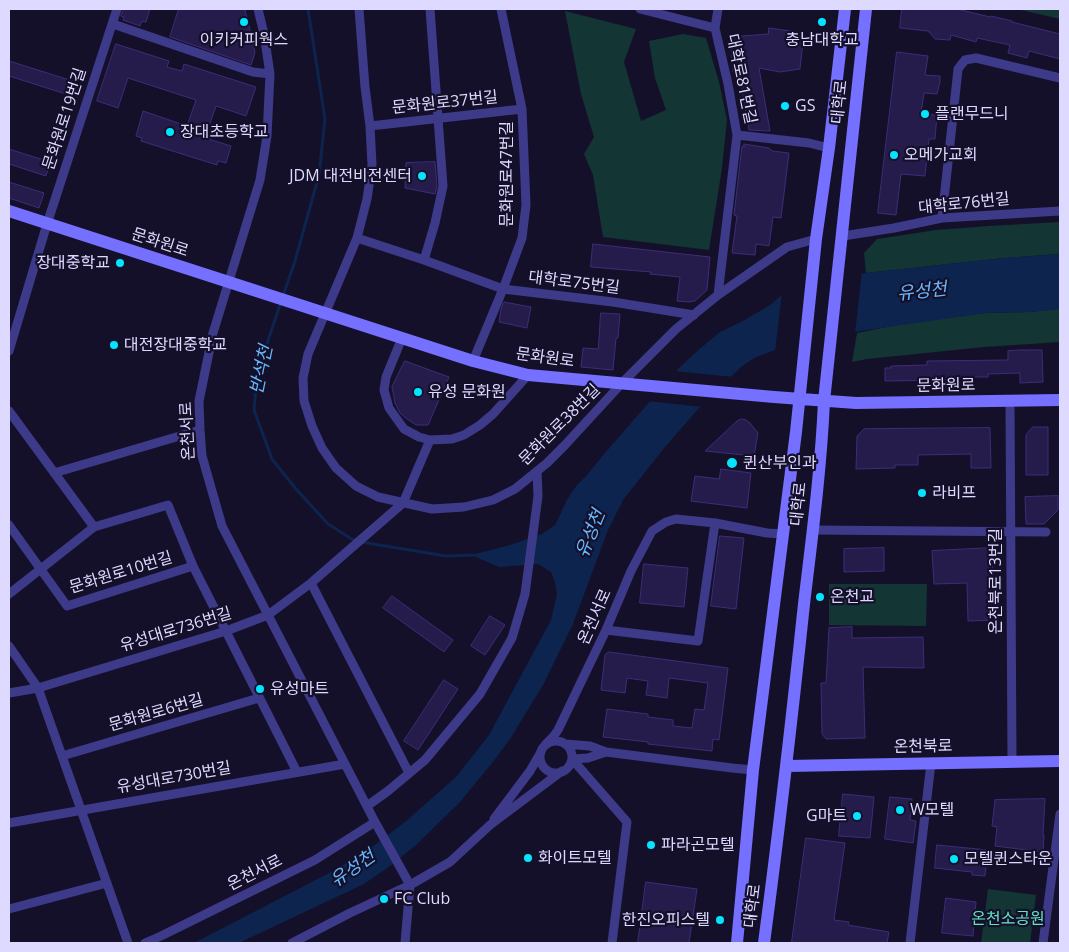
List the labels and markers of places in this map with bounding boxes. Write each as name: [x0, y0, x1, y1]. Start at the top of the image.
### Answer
marker: 이키커피웍스: [238, 16, 250, 28]
marker: 충남대학교: [816, 16, 828, 28]
place label: 이키커피웍스: [200, 30, 288, 50]
place label: 충남대학교: [785, 30, 859, 50]
place label: GS: [795, 96, 815, 116]
marker: GS: [779, 100, 791, 112]
place label: 플랜무드니: [935, 104, 1009, 124]
marker: 플랜무드니: [919, 108, 931, 120]
place label: 장대초등학교: [180, 122, 268, 142]
marker: 장대초등학교: [164, 126, 176, 138]
place label: 오메가교회: [904, 145, 978, 165]
marker: 오메가교회: [888, 149, 900, 161]
place label: JDM 대전비전센터: [289, 166, 412, 186]
marker: JDM 대전비전센터: [416, 170, 428, 182]
place label: 장대중학교: [36, 253, 110, 273]
marker: 장대중학교: [114, 257, 126, 269]
place label: 대전장대중학교: [124, 335, 227, 355]
marker: 대전장대중학교: [108, 339, 120, 351]
place label: 유성 문화원: [428, 382, 506, 402]
marker: 유성 문화원: [412, 386, 424, 398]
place label: 퀸산부인과: [743, 453, 817, 473]
marker: 퀸산부인과: [725, 456, 739, 470]
place label: 라비프: [932, 483, 976, 503]
marker: 라비프: [916, 487, 928, 499]
place label: 온천교: [830, 587, 874, 607]
marker: 온천교: [814, 591, 826, 603]
place label: 유성마트: [270, 679, 329, 699]
marker: 유성마트: [254, 683, 266, 695]
place label: W모텔: [910, 800, 954, 820]
marker: W모텔: [894, 804, 906, 816]
place label: G마트: [806, 806, 847, 826]
marker: G마트: [851, 810, 863, 822]
place label: 파라곤모텔: [661, 835, 735, 855]
marker: 파라곤모텔: [645, 839, 657, 851]
place label: 화이트모텔: [538, 848, 612, 868]
place label: 모텔퀸스타운: [964, 849, 1052, 869]
marker: 화이트모텔: [522, 852, 534, 864]
marker: 모텔퀸스타운: [948, 853, 960, 865]
place label: FC Club: [394, 889, 450, 909]
marker: FC Club: [378, 893, 390, 905]
place label: 한진오피스텔: [622, 910, 710, 930]
marker: 한진오피스텔: [714, 914, 726, 926]

